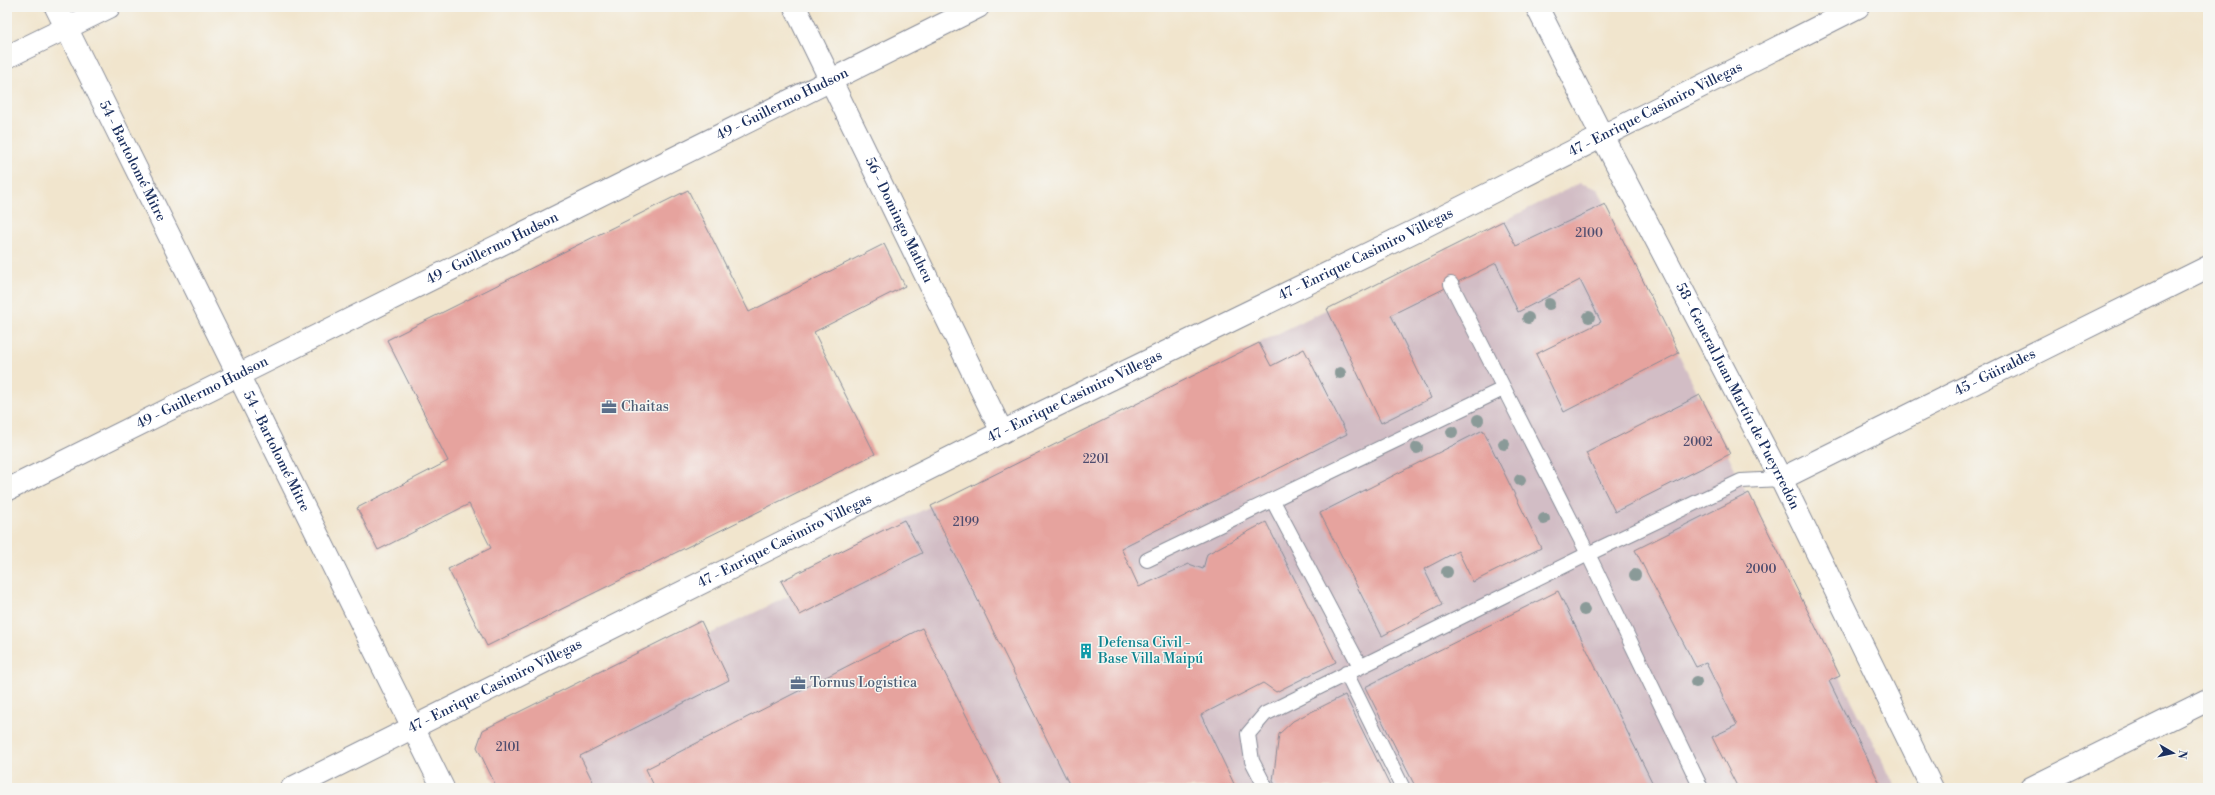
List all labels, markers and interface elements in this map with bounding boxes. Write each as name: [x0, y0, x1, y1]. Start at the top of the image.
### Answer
street label: 47 - Enrique Casimiro Villegas: [1565, 58, 1745, 161]
street label: 49 - Guillermo Hudson: [713, 64, 852, 145]
street label: 54 - Bartolomé Mitre: [95, 98, 170, 225]
street label: 56 - Domingo Matheu: [861, 154, 937, 286]
street label: 47 - Enrique Casimiro Villegas: [1275, 204, 1456, 305]
street label: 49 - Guillermo Hudson: [423, 208, 562, 289]
house number: 2100: [1575, 226, 1603, 241]
street label: 58 - General Juan Martín de Pueyrredón: [1671, 280, 1804, 513]
street label: 45 - Güiraldes: [1951, 345, 2039, 401]
street label: 47 - Enrique Casimiro Villegas: [984, 346, 1165, 447]
street label: 49 - Guillermo Hudson: [133, 352, 272, 433]
street label: 54 - Bartolomé Mitre: [239, 388, 314, 515]
office icon: Chaitas: [600, 398, 618, 416]
place label: Chaitas: [621, 398, 669, 416]
house number: 2002: [1683, 435, 1713, 450]
house number: 2201: [1083, 452, 1110, 467]
street label: 47 - Enrique Casimiro Villegas: [694, 490, 875, 592]
house number: 2199: [953, 515, 979, 530]
house number: 2000: [1746, 562, 1776, 577]
place label: Defensa Civil - Base Villa Maipú: [1097, 634, 1203, 668]
street label: 47 - Enrique Casimiro Villegas: [405, 635, 585, 737]
building icon: Defensa Civil - Base Villa Maipú: [1077, 642, 1095, 660]
office icon: Tornus Logistica: [789, 674, 807, 692]
place label: Tornus Logistica: [810, 674, 918, 692]
north arrow: [2153, 733, 2193, 773]
house number: 2101: [496, 740, 521, 755]
text: N: [2174, 749, 2189, 760]

